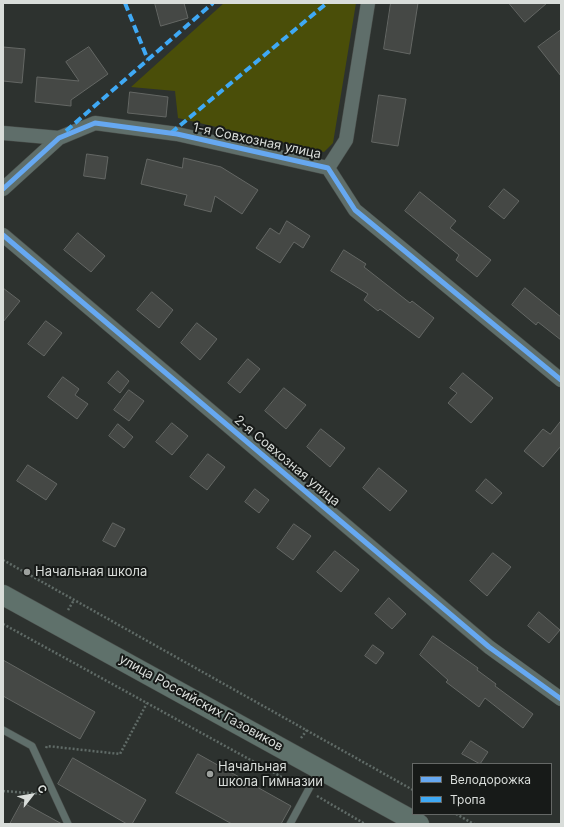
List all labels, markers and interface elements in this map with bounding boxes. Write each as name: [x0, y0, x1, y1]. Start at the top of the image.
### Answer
street label: 1-я Совхозная улица: [192, 120, 322, 162]
street label: 2-я Совхозная улица: [231, 412, 343, 510]
place label: Начальная школа: [35, 564, 147, 580]
marker: Начальная школа: [22, 567, 32, 577]
street label: улица Российских Газовиков: [116, 651, 286, 755]
place label: Начальная школа Гимназии: [218, 759, 323, 790]
legend: [412, 763, 552, 815]
marker: Начальная школа Гимназии: [205, 769, 215, 779]
text: Велодорожка: [450, 772, 531, 787]
north arrow: [12, 775, 52, 815]
text: С: [34, 782, 50, 796]
text: Тропа: [450, 792, 485, 807]

